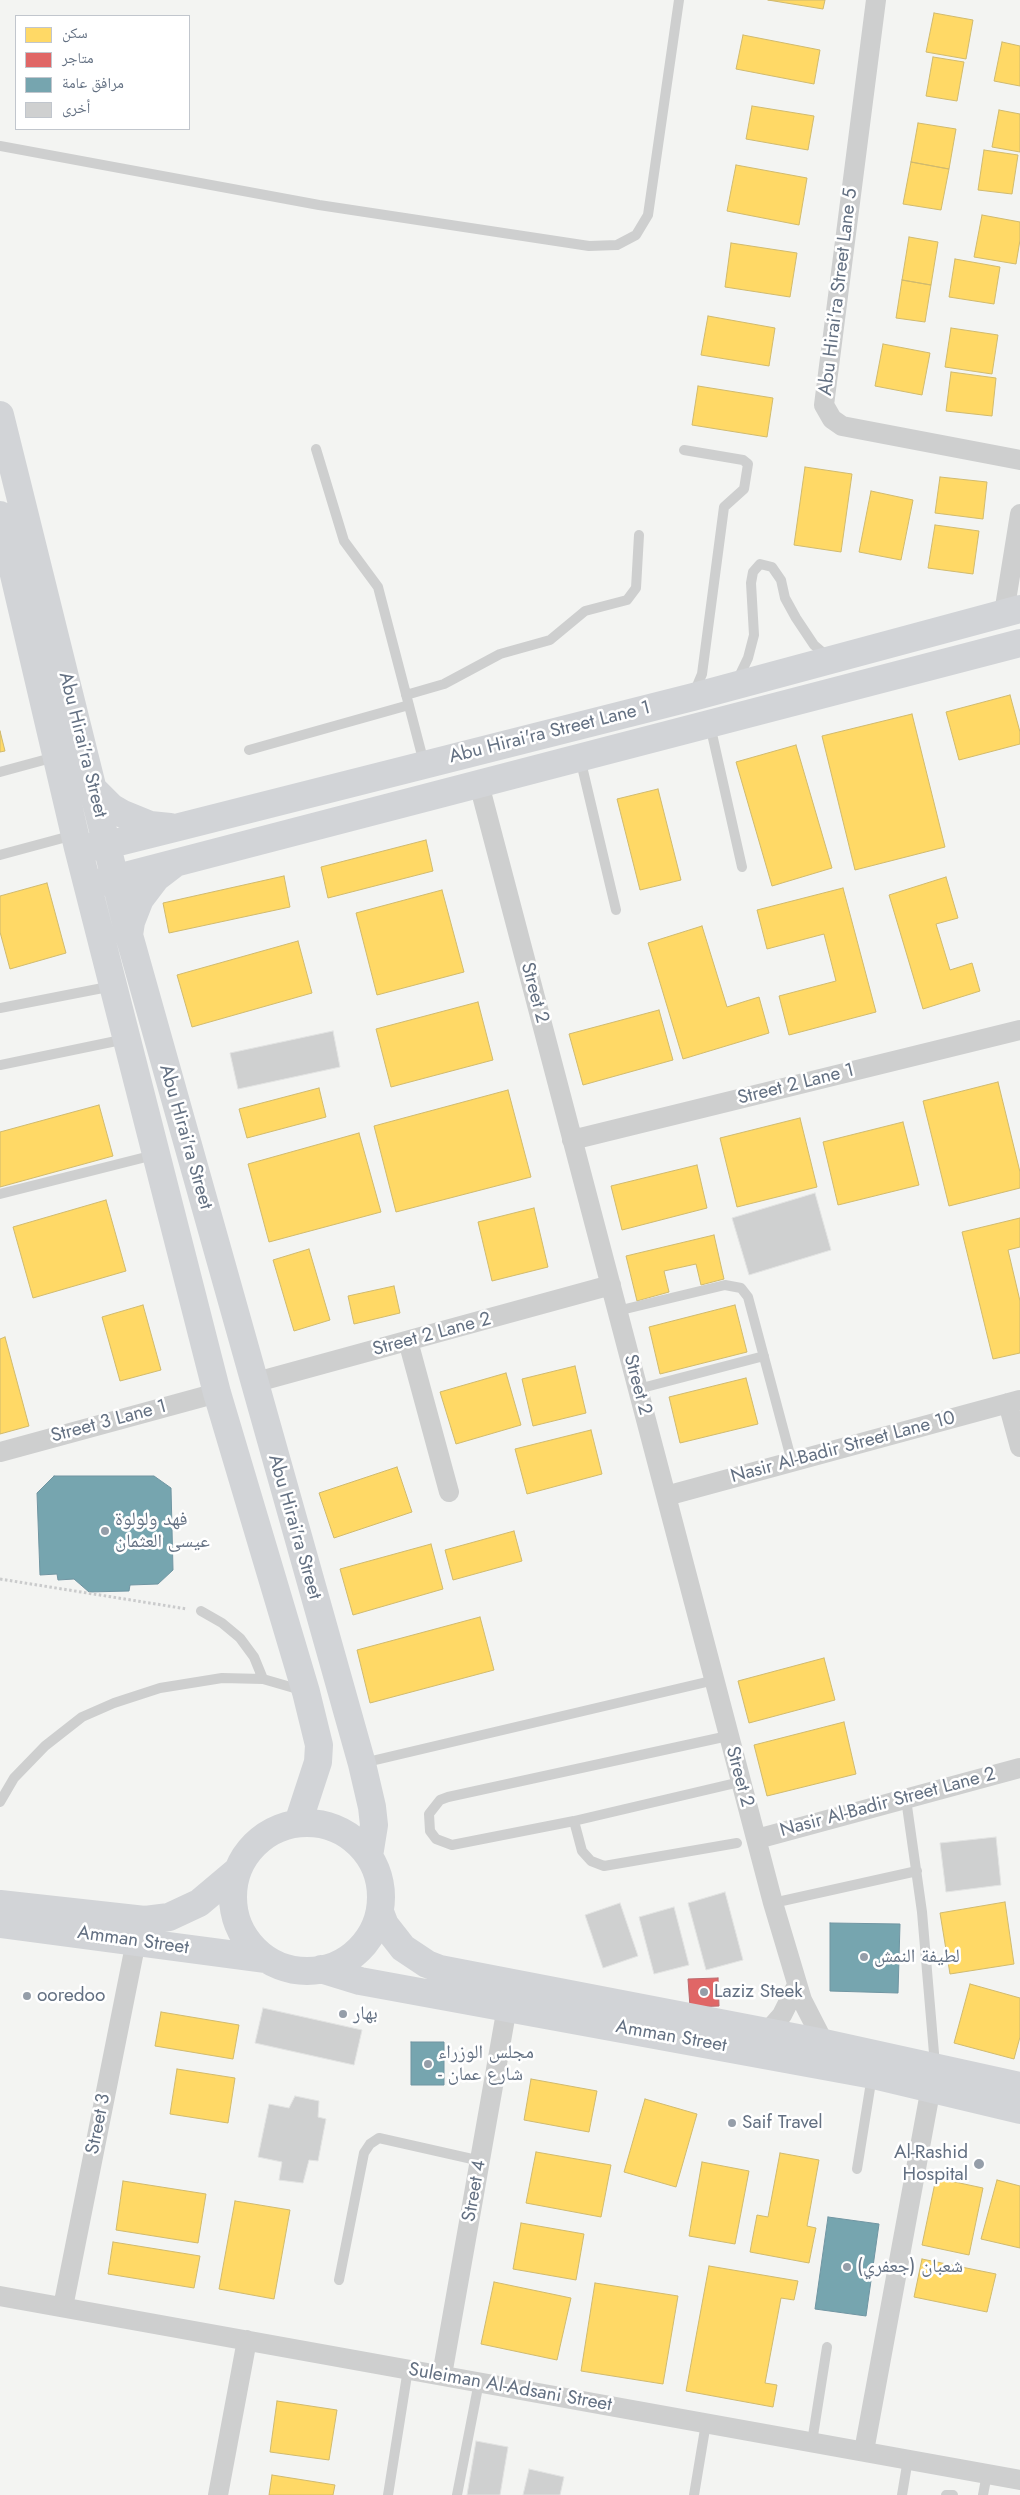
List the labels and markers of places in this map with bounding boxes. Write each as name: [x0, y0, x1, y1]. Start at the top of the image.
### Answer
place label: فهد ولولوة عيسى العثمان: [115, 1509, 210, 1553]
marker: فهد ولولوة عيسى العثمان: [99, 1525, 111, 1537]
place label: لطيفة النمش: [874, 1946, 960, 1968]
marker: لطيفة النمش: [858, 1951, 870, 1963]
place label: Laziz Steek: [714, 1981, 803, 2003]
place label: ooredoo: [37, 1985, 105, 2007]
marker: Laziz Steek: [698, 1986, 710, 1998]
marker: ooredoo: [21, 1990, 33, 2002]
place label: بهار: [353, 2003, 378, 2025]
marker: بهار: [337, 2008, 349, 2020]
place label: مجلس الوزراء - شارع عمان: [438, 2042, 534, 2086]
marker: مجلس الوزراء - شارع عمان: [422, 2058, 434, 2070]
place label: Saif Travel: [742, 2112, 823, 2134]
marker: Saif Travel: [726, 2117, 738, 2129]
place label: Al-Rashid Hospital: [894, 2142, 968, 2186]
marker: Al-Rashid Hospital: [972, 2157, 986, 2171]
place label: شعبان (جعفري): [857, 2256, 963, 2278]
marker: شعبان (جعفري): [841, 2261, 853, 2273]

